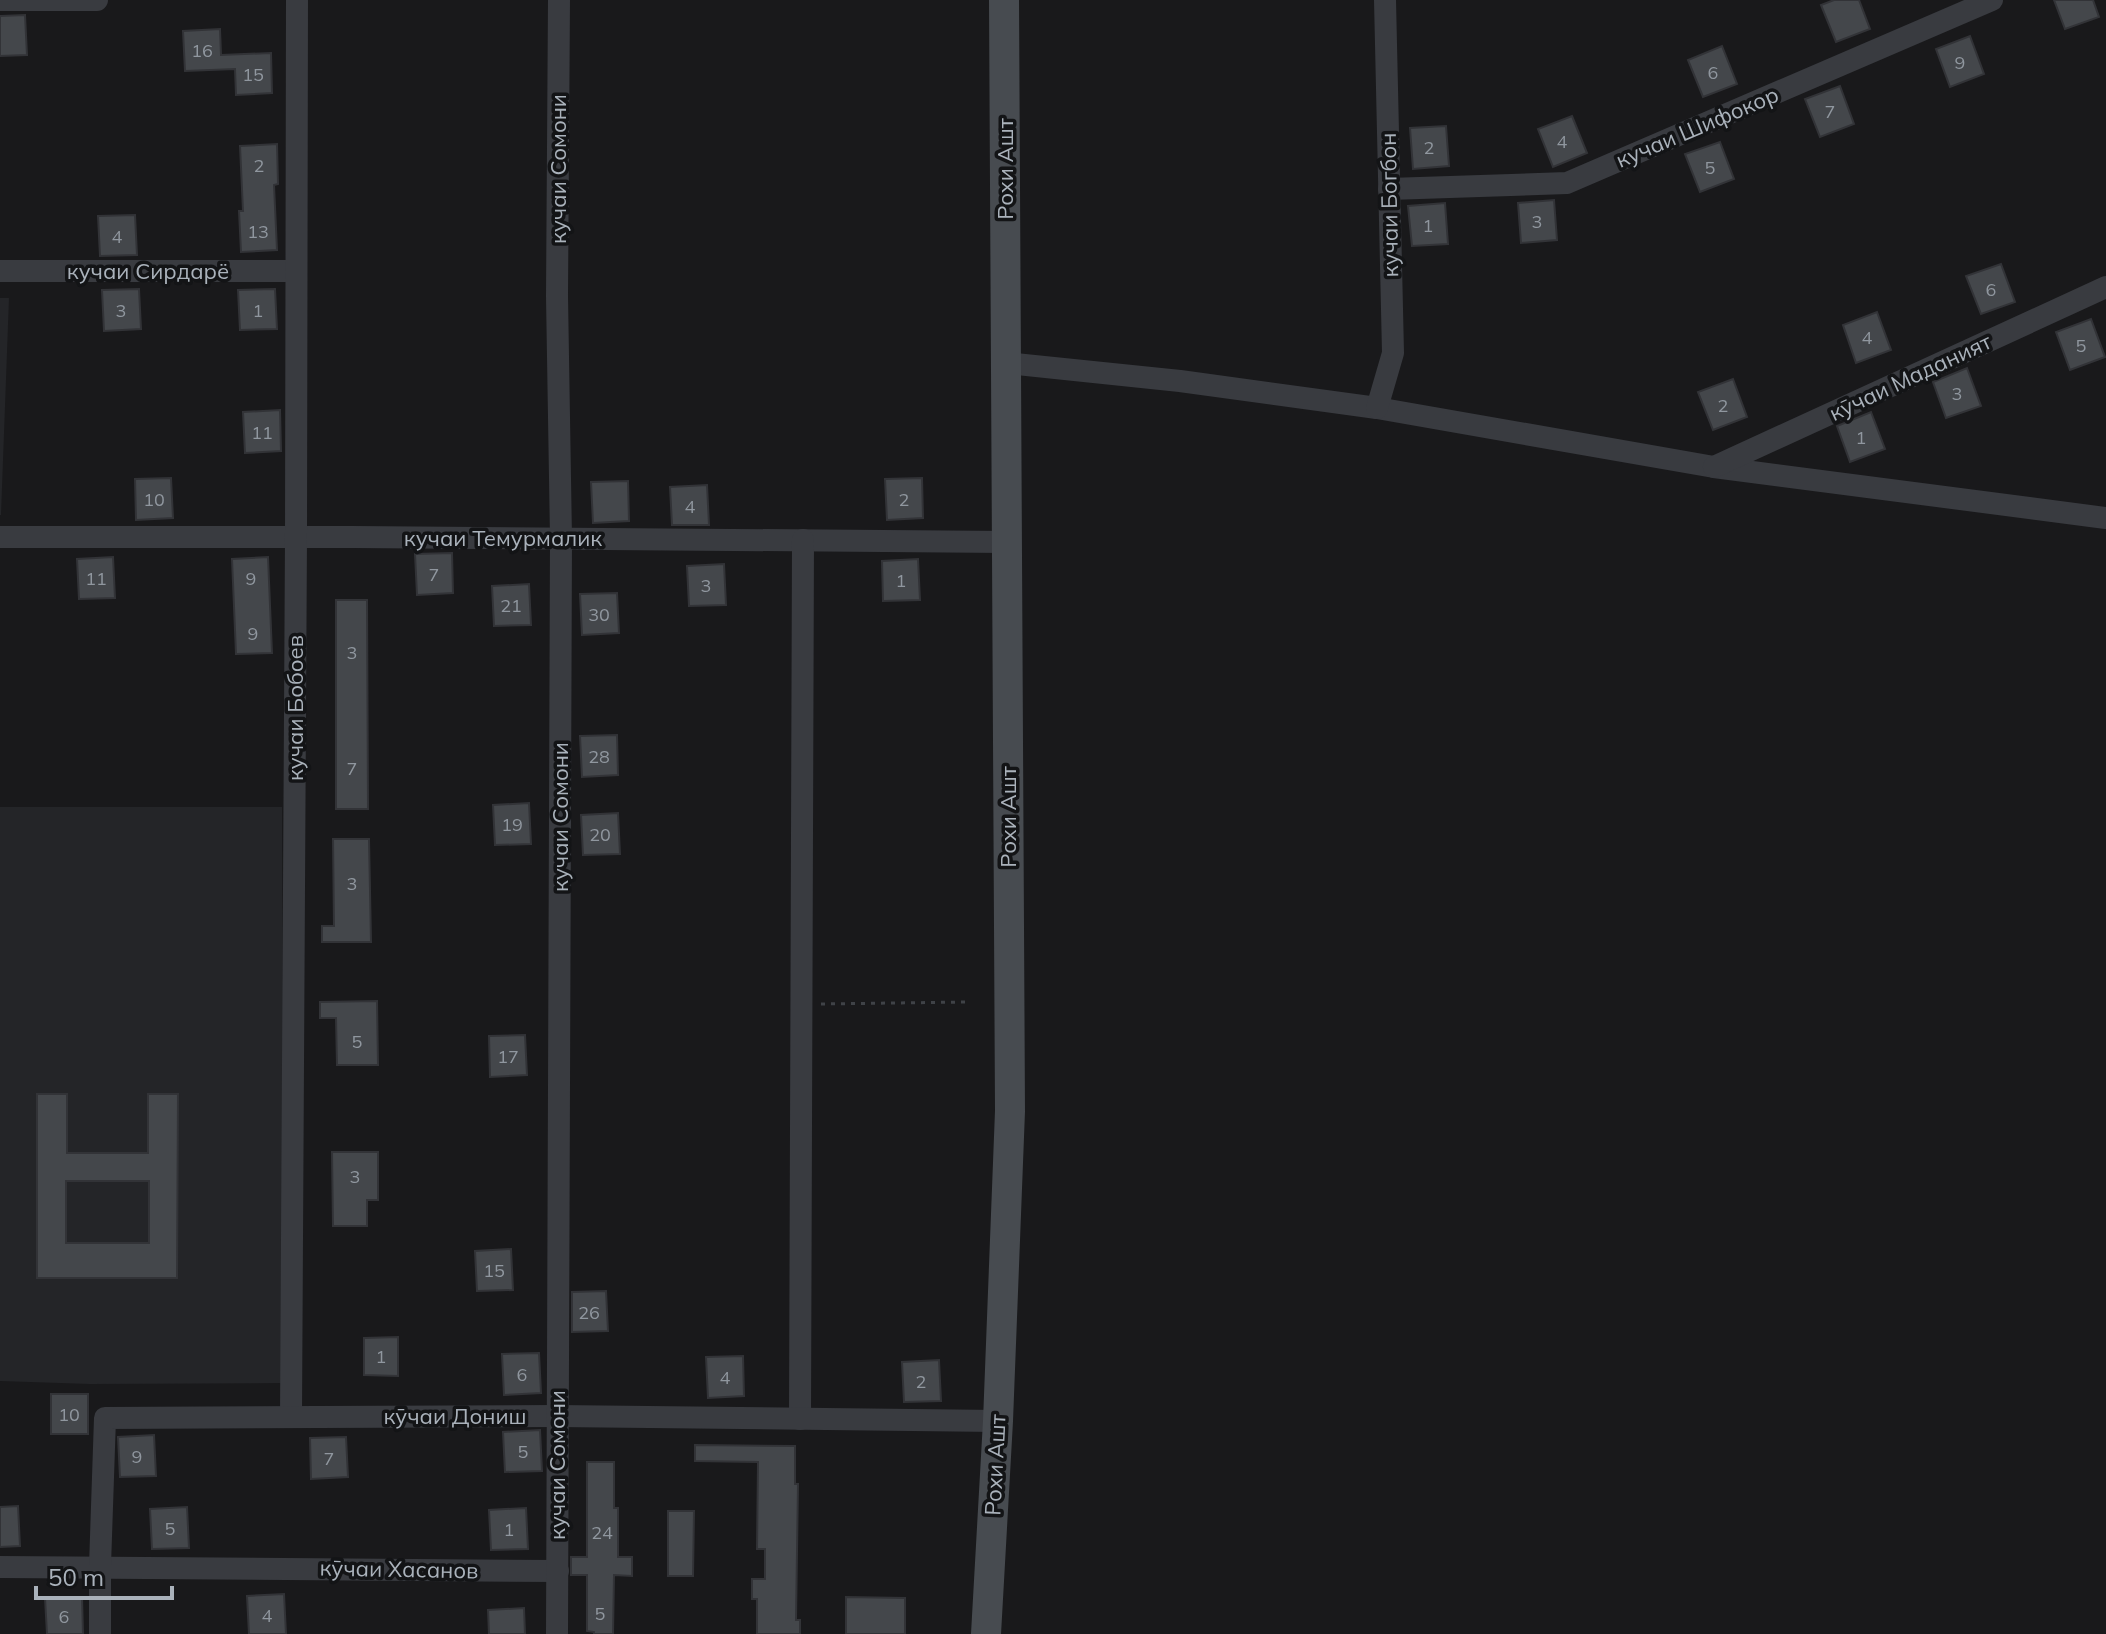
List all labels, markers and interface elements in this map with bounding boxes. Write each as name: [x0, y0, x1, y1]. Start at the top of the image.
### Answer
house number: 16: [191, 39, 213, 62]
house number: 9: [1955, 51, 1965, 74]
house number: 6: [1708, 61, 1718, 84]
house number: 15: [242, 63, 264, 86]
street label: кучаи Шифокор: [1611, 80, 1783, 174]
street label: кучаи Сомони: [544, 94, 572, 244]
house number: 7: [1825, 100, 1835, 123]
street label: Рохи Ашт: [991, 118, 1019, 220]
house number: 4: [1557, 130, 1568, 153]
street label: кучаи Богбон: [1374, 132, 1404, 278]
house number: 2: [1424, 136, 1434, 159]
house number: 2: [254, 154, 264, 177]
house number: 5: [1705, 156, 1716, 179]
house number: 3: [1532, 210, 1542, 233]
house number: 1: [1423, 214, 1433, 237]
house number: 13: [247, 220, 269, 243]
house number: 4: [112, 225, 123, 248]
street label: кучаи Сирдарё: [67, 257, 229, 285]
house number: 6: [1986, 278, 1996, 301]
house number: 3: [116, 299, 126, 322]
house number: 1: [253, 299, 263, 322]
house number: 4: [1862, 326, 1873, 349]
street label: кӯчаи Маданият: [1824, 327, 1996, 427]
house number: 5: [2076, 334, 2087, 357]
house number: 3: [1952, 382, 1962, 405]
house number: 2: [1718, 394, 1728, 417]
house number: 11: [251, 421, 273, 444]
house number: 1: [1856, 426, 1866, 449]
house number: 10: [143, 488, 165, 511]
house number: 2: [899, 488, 909, 511]
house number: 4: [685, 495, 696, 518]
street label: кучаи Темурмалик: [404, 524, 602, 552]
house number: 7: [429, 563, 439, 586]
house number: 11: [85, 567, 107, 590]
house number: 9: [246, 567, 256, 590]
house number: 1: [896, 569, 906, 592]
house number: 3: [701, 574, 711, 597]
house number: 21: [500, 594, 522, 617]
house number: 30: [588, 603, 610, 626]
house number: 9: [248, 622, 258, 645]
street label: кучаи Бобоев: [281, 635, 309, 781]
house number: 3: [347, 641, 357, 664]
street label: кучаи Сомони: [546, 742, 574, 892]
house number: 28: [588, 745, 610, 768]
house number: 7: [347, 757, 357, 780]
street label: Рохи Ашт: [994, 766, 1022, 868]
house number: 19: [501, 813, 523, 836]
house number: 20: [589, 823, 611, 846]
house number: 3: [347, 872, 357, 895]
house number: 5: [352, 1030, 363, 1053]
house number: 17: [497, 1045, 519, 1068]
house number: 3: [350, 1165, 360, 1188]
house number: 15: [483, 1259, 505, 1282]
house number: 26: [578, 1301, 600, 1324]
house number: 1: [376, 1345, 386, 1368]
house number: 6: [517, 1363, 527, 1386]
house number: 4: [720, 1366, 731, 1389]
house number: 2: [916, 1370, 926, 1393]
street label: кучаи Сомони: [543, 1390, 571, 1540]
street label: кӯчаи Дониш: [384, 1402, 526, 1430]
house number: 10: [58, 1403, 80, 1426]
street label: Рохи Ашт: [978, 1414, 1012, 1516]
house number: 5: [518, 1440, 529, 1463]
house number: 9: [132, 1445, 142, 1468]
house number: 7: [324, 1447, 334, 1470]
house number: 5: [165, 1517, 176, 1540]
house number: 1: [504, 1518, 514, 1541]
house number: 24: [591, 1521, 613, 1544]
scale bar: [36, 1550, 172, 1600]
street label: кӯчаи Хасанов: [319, 1554, 479, 1584]
text: 50 m: [48, 1562, 104, 1592]
house number: 5: [595, 1602, 606, 1625]
house number: 4: [262, 1604, 273, 1627]
house number: 6: [59, 1605, 69, 1628]

